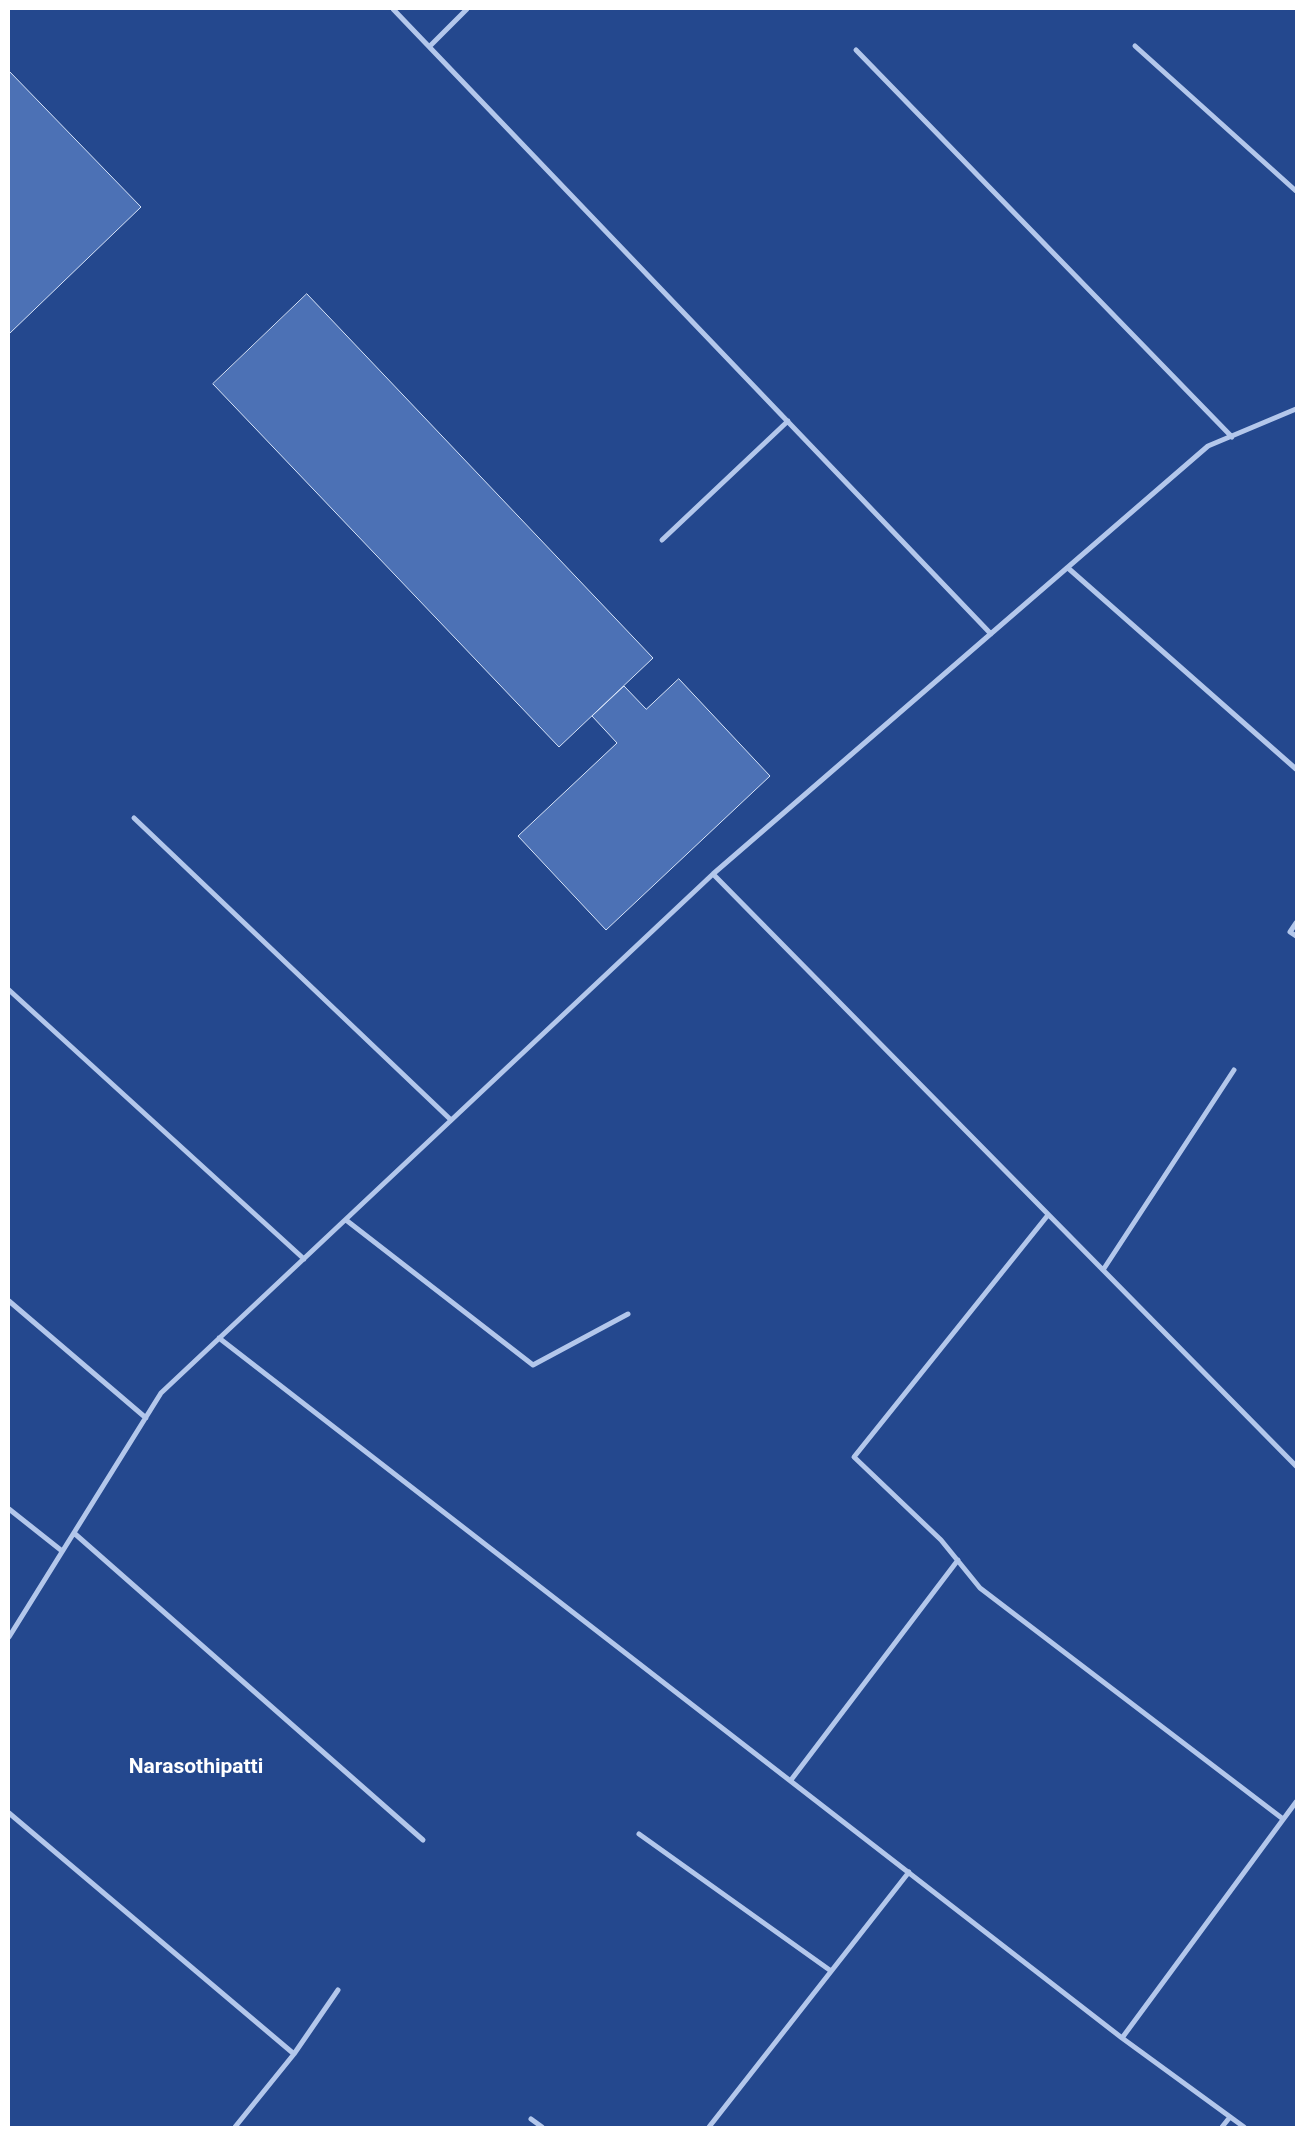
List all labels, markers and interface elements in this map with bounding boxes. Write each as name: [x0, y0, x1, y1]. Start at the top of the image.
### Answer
district label: Narasothipatti: [129, 1755, 263, 1781]

